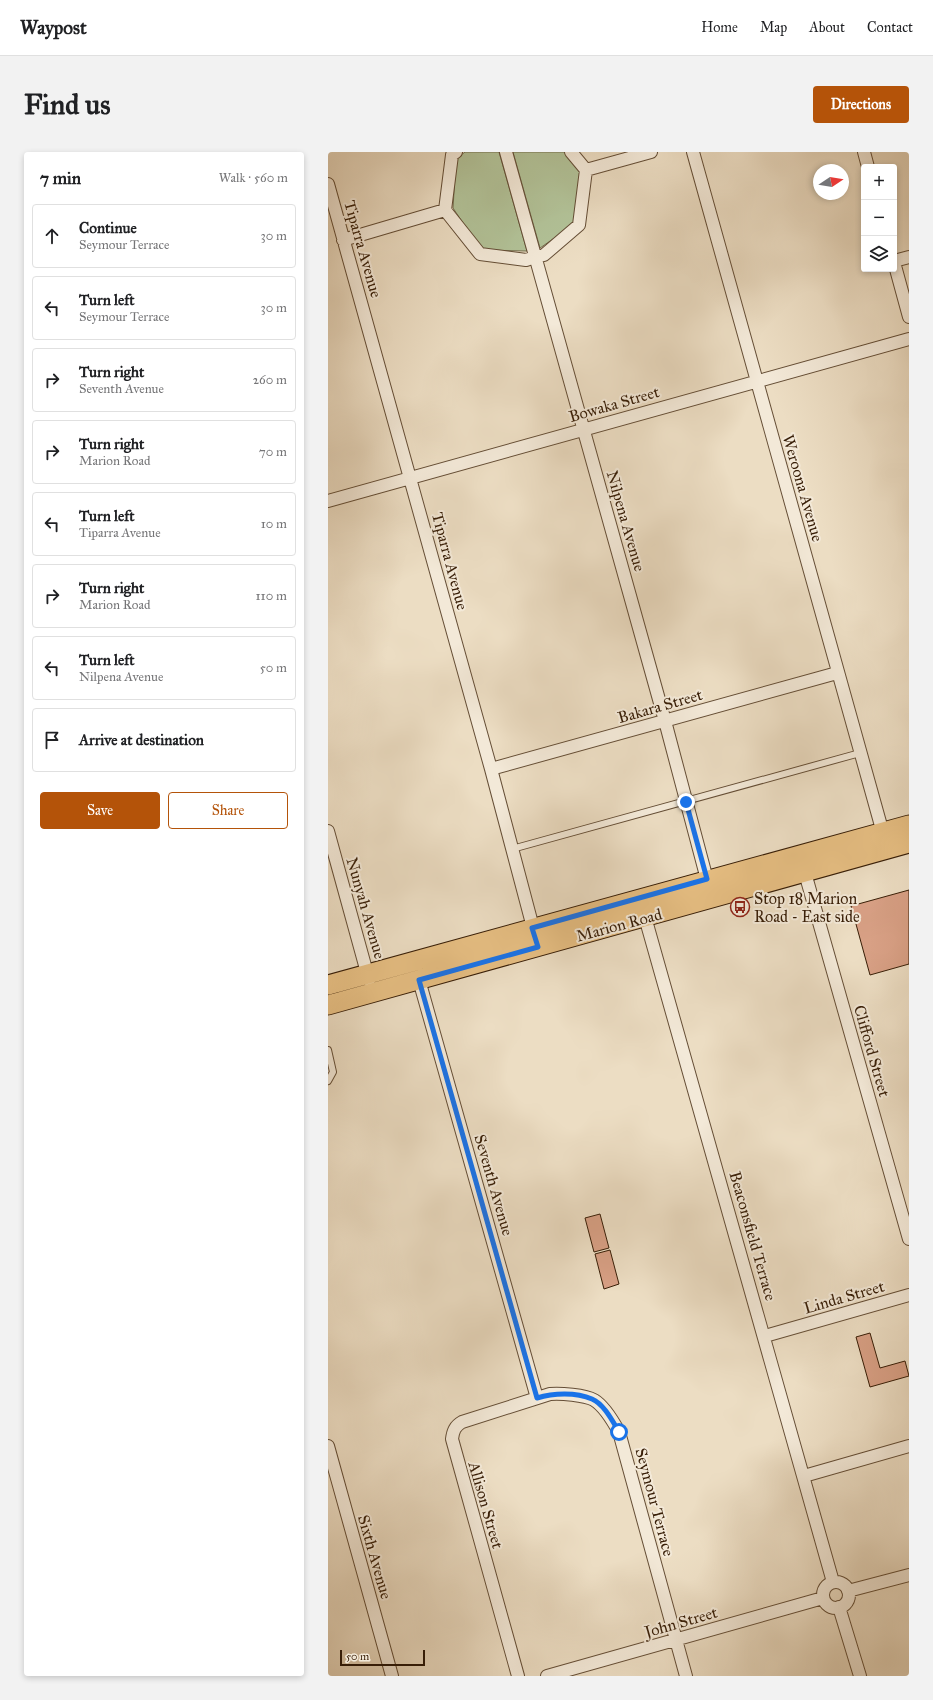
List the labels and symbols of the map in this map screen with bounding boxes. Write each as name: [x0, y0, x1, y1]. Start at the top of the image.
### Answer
north arrow: [813, 164, 849, 200]
street label: Tiparra Avenue: [340, 198, 386, 300]
street label: Bowaka Street: [567, 382, 662, 426]
street label: Weroona Avenue: [779, 432, 827, 544]
street label: Nilpena Avenue: [603, 468, 650, 574]
street label: Tiparra Avenue: [428, 510, 472, 612]
street label: Bakara Street: [615, 685, 705, 727]
route end: [677, 793, 695, 811]
street label: Nunyah Avenue: [342, 855, 390, 961]
place label: Stop 18 Marion Road - East side: [754, 889, 860, 926]
bus stop icon: Stop 18 Marion Road - East side: [729, 896, 751, 918]
street label: Marion Road: [574, 904, 664, 946]
street label: Clifford Street: [850, 1003, 894, 1099]
street label: Seventh Avenue: [470, 1132, 518, 1238]
street label: Beaconsfield Terrace: [725, 1169, 781, 1303]
street label: Linda Street: [802, 1276, 887, 1318]
route start: [610, 1423, 628, 1441]
street label: Seymour Terrace: [631, 1446, 679, 1559]
street label: Allison Street: [464, 1458, 508, 1551]
street label: Sixth Avenue: [354, 1513, 396, 1602]
street label: John Street: [640, 1602, 720, 1643]
scale bar: [340, 1648, 425, 1667]

